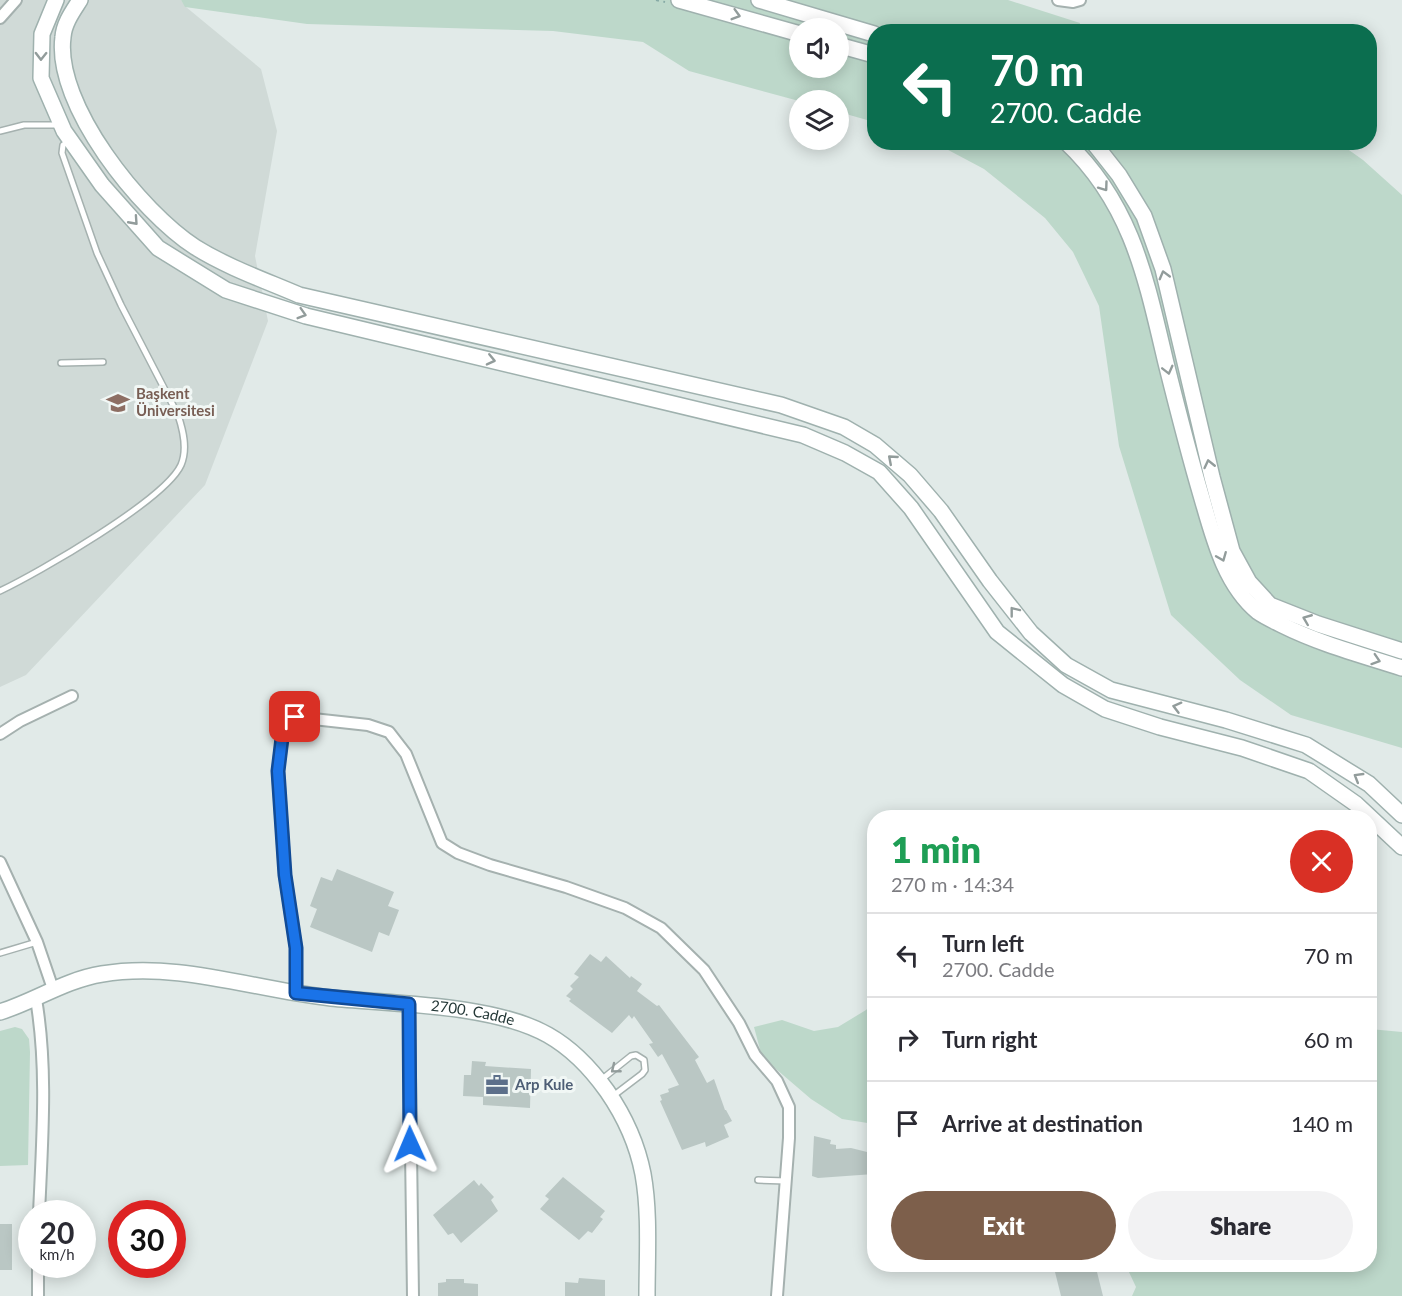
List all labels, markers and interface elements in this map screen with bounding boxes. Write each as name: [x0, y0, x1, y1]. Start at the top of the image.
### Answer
one-way arrow: [730, 8, 741, 20]
map controls: [789, 18, 849, 150]
button: sound: [789, 18, 849, 78]
text: 70 m: [990, 45, 1084, 95]
icon: left: [891, 48, 969, 126]
one-way arrow: [35, 51, 47, 60]
button: layers: [789, 90, 849, 150]
text: 2700. Cadde: [990, 96, 1142, 129]
one-way arrow: [1097, 181, 1108, 192]
one-way arrow: [127, 215, 138, 225]
one-way arrow: [1159, 270, 1172, 280]
one-way arrow: [296, 307, 306, 319]
one-way arrow: [486, 353, 496, 366]
one-way arrow: [1160, 365, 1173, 375]
place label: Başkent Üniversitesi: [136, 384, 215, 419]
school or university icon: Başkent Üniversitesi: [105, 390, 131, 416]
one-way arrow: [888, 456, 899, 467]
one-way arrow: [1204, 460, 1217, 470]
one-way arrow: [1215, 551, 1227, 562]
one-way arrow: [1010, 607, 1021, 618]
one-way arrow: [1302, 614, 1313, 626]
one-way arrow: [1370, 652, 1381, 665]
pin: [269, 691, 320, 742]
icon: arrive: [278, 700, 311, 733]
one-way arrow: [1172, 702, 1183, 714]
one-way arrow: [1353, 773, 1364, 784]
text: 1 min: [891, 827, 981, 871]
button: close: [1290, 830, 1353, 893]
text: 270 m · 14:34: [891, 872, 1014, 896]
text: Turn left: [942, 930, 1024, 957]
icon: left: [891, 939, 924, 972]
text: 70 m: [1304, 942, 1353, 969]
text: 2700. Cadde: [942, 957, 1055, 981]
street label: 2700. Cadde: [430, 996, 517, 1029]
icon: right: [891, 1023, 924, 1056]
text: Turn right: [942, 1026, 1037, 1053]
text: 60 m: [1304, 1026, 1353, 1053]
one-way arrow: [611, 1061, 622, 1072]
office icon: Arp Kule: [484, 1072, 510, 1098]
place label: Arp Kule: [514, 1075, 573, 1093]
icon: arrive: [891, 1107, 924, 1140]
text: Arrive at destination: [942, 1110, 1143, 1137]
text: 140 m: [1291, 1110, 1353, 1137]
position arrow: [378, 1112, 442, 1176]
button: Exit: [891, 1191, 1116, 1260]
button: Share: [1128, 1191, 1353, 1260]
speed limit sign: 30: [108, 1200, 186, 1278]
text: 20: [40, 1214, 74, 1250]
text: km/h: [39, 1245, 75, 1263]

